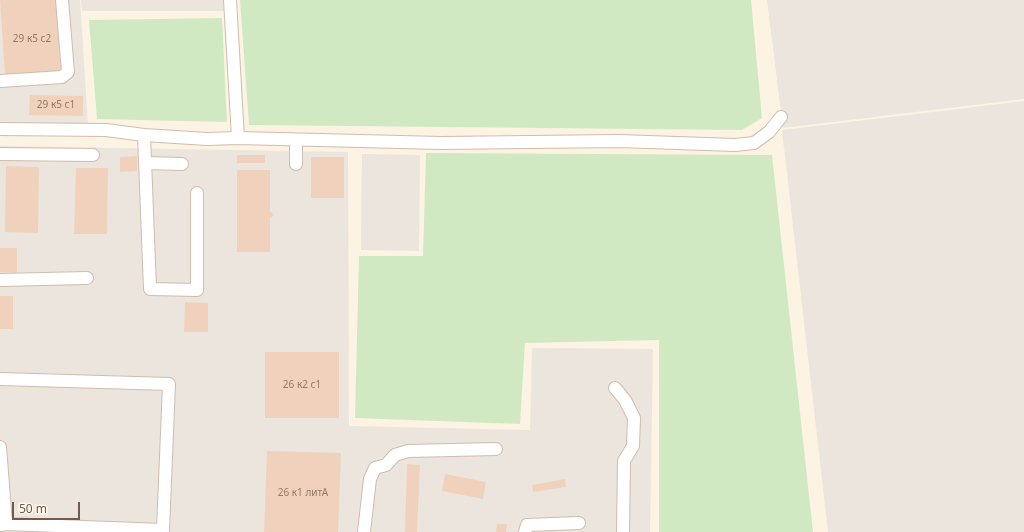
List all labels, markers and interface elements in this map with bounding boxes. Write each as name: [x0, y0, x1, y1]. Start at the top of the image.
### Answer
house number: 29 к5 с2: [13, 33, 51, 45]
house number: 29 к5 с1: [37, 99, 75, 111]
house number: 26 к2 с1: [283, 379, 321, 391]
house number: 26 к1 литА: [278, 487, 328, 499]
scale bar: [14, 494, 82, 520]
text: 50 m: [19, 500, 47, 517]

